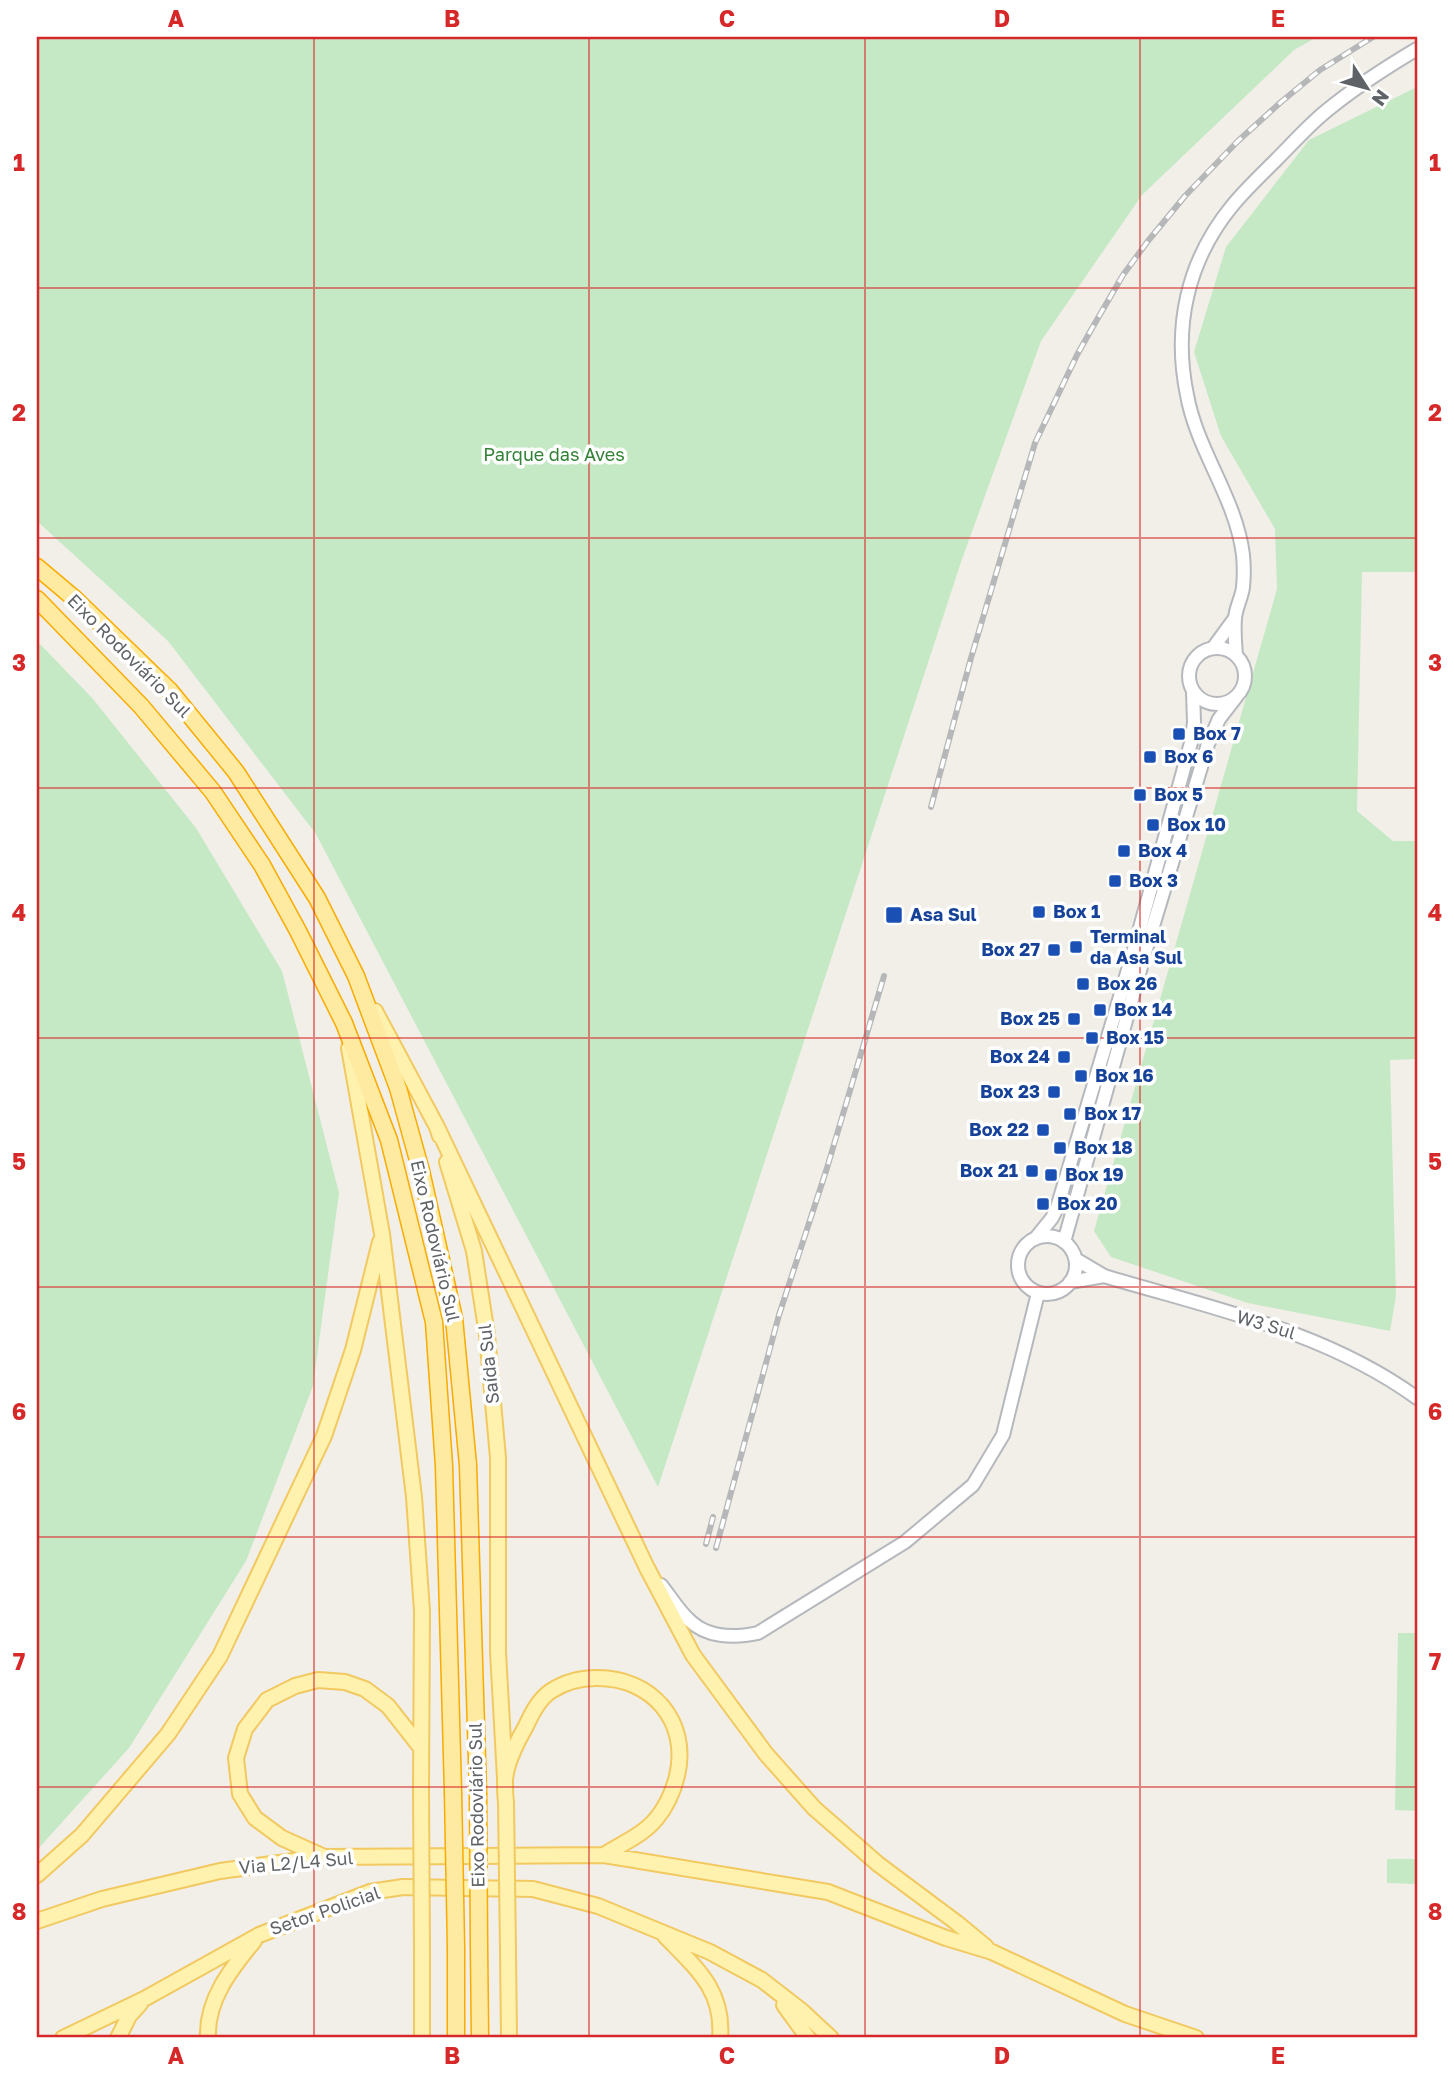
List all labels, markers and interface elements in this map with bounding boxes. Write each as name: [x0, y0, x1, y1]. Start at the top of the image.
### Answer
text: A: [168, 4, 185, 32]
text: B: [444, 4, 460, 32]
text: C: [719, 4, 735, 32]
text: D: [994, 4, 1010, 32]
text: E: [1271, 4, 1285, 32]
north arrow: [1332, 52, 1402, 122]
text: N: [1368, 86, 1395, 111]
text: 1: [13, 148, 25, 176]
text: 1: [1429, 148, 1441, 176]
text: 2: [12, 398, 26, 426]
text: 2: [1428, 398, 1442, 426]
park label: Parque das Aves: [483, 443, 625, 465]
street label: Eixo Rodoviário Sul: [63, 589, 196, 722]
text: 3: [12, 648, 26, 676]
text: 3: [1428, 648, 1442, 676]
place label: Box 7: [1193, 722, 1241, 744]
marker: Box 7: [1171, 726, 1187, 742]
place label: Box 6: [1164, 745, 1214, 767]
marker: Box 6: [1142, 749, 1158, 765]
place label: Box 5: [1154, 783, 1203, 805]
marker: Box 5: [1132, 787, 1148, 803]
place label: Box 10: [1167, 813, 1226, 835]
marker: Box 10: [1145, 817, 1161, 833]
place label: Box 4: [1138, 839, 1187, 861]
marker: Box 4: [1116, 843, 1132, 859]
place label: Box 3: [1129, 869, 1178, 891]
marker: Box 3: [1107, 873, 1123, 889]
text: 4: [12, 898, 26, 926]
text: 4: [1428, 898, 1442, 926]
place label: Box 1: [1053, 900, 1100, 922]
place label: Asa Sul: [910, 903, 977, 925]
marker: Box 1: [1031, 904, 1047, 920]
marker: Asa Sul: [884, 905, 904, 925]
place label: Terminal da Asa Sul: [1090, 925, 1183, 968]
place label: Box 27: [981, 938, 1040, 960]
marker: Terminal da Asa Sul: [1068, 939, 1084, 955]
marker: Box 27: [1046, 942, 1062, 958]
place label: Box 26: [1097, 972, 1157, 994]
marker: Box 26: [1075, 976, 1091, 992]
place label: Box 14: [1114, 998, 1173, 1020]
marker: Box 14: [1092, 1002, 1108, 1018]
place label: Box 25: [1000, 1007, 1060, 1029]
marker: Box 25: [1066, 1011, 1082, 1027]
place label: Box 15: [1106, 1026, 1164, 1048]
marker: Box 15: [1084, 1030, 1100, 1046]
place label: Box 24: [990, 1045, 1050, 1067]
marker: Box 24: [1056, 1049, 1072, 1065]
place label: Box 16: [1095, 1064, 1154, 1086]
marker: Box 16: [1073, 1068, 1089, 1084]
place label: Box 23: [980, 1080, 1040, 1102]
marker: Box 23: [1046, 1084, 1062, 1100]
place label: Box 17: [1084, 1102, 1141, 1124]
marker: Box 17: [1062, 1106, 1078, 1122]
place label: Box 22: [969, 1118, 1029, 1140]
marker: Box 22: [1035, 1122, 1051, 1138]
place label: Box 18: [1074, 1136, 1133, 1158]
marker: Box 18: [1052, 1140, 1068, 1156]
text: 5: [12, 1147, 26, 1175]
text: 5: [1428, 1147, 1442, 1175]
street label: Eixo Rodoviário Sul: [407, 1158, 465, 1324]
place label: Box 21: [960, 1159, 1018, 1181]
marker: Box 21: [1024, 1163, 1040, 1179]
place label: Box 19: [1065, 1163, 1124, 1185]
marker: Box 19: [1043, 1167, 1059, 1183]
place label: Box 20: [1057, 1192, 1118, 1214]
marker: Box 20: [1035, 1196, 1051, 1212]
street label: W3 Sul: [1234, 1305, 1299, 1343]
street label: Saída Sul: [473, 1323, 503, 1405]
text: 6: [12, 1397, 26, 1425]
text: 6: [1428, 1397, 1442, 1425]
text: 7: [13, 1647, 25, 1675]
text: 7: [1429, 1647, 1441, 1675]
street label: Eixo Rodoviário Sul: [464, 1722, 488, 1888]
street label: Via L2/L4 Sul: [238, 1846, 354, 1878]
street label: Setor Policial: [267, 1881, 383, 1939]
text: 8: [12, 1897, 26, 1925]
text: 8: [1428, 1897, 1442, 1925]
text: A: [168, 2041, 185, 2069]
text: B: [444, 2041, 460, 2069]
text: C: [719, 2041, 735, 2069]
text: D: [994, 2041, 1010, 2069]
text: E: [1271, 2041, 1285, 2069]

